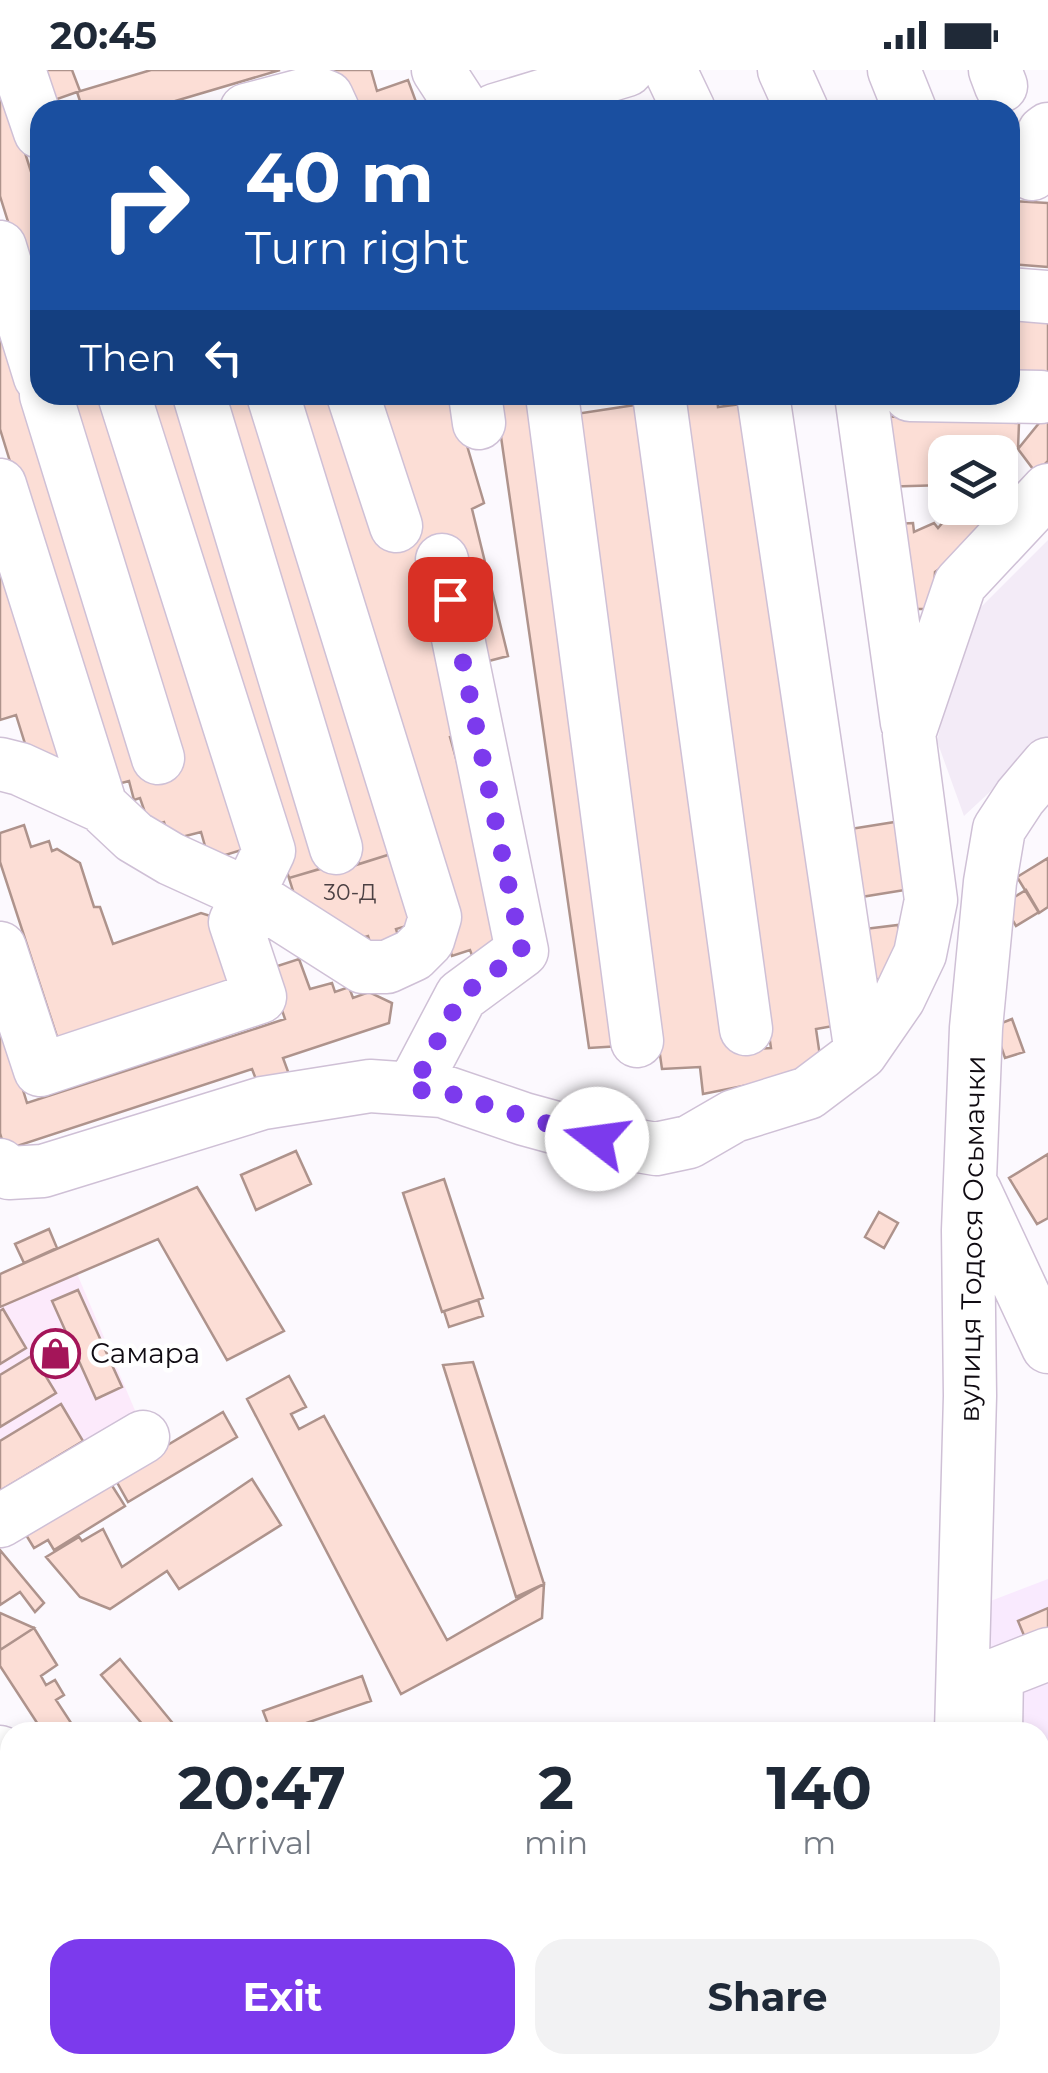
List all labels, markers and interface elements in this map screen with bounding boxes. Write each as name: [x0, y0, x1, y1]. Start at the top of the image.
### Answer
text: 20:45: [50, 12, 157, 59]
text: 40 m: [245, 134, 434, 220]
icon: right: [80, 140, 210, 270]
text: Turn right: [245, 220, 470, 275]
icon: left: [196, 330, 251, 385]
text: Then: [80, 334, 176, 381]
map controls: [928, 435, 1018, 525]
button: layers: [928, 435, 1018, 525]
pin: [408, 557, 493, 642]
icon: arrive: [423, 572, 478, 627]
house number: 30-Д: [324, 879, 376, 906]
street label: вулиця Тодося Осьмачки: [952, 1055, 992, 1423]
position arrow: [545, 1087, 649, 1191]
shop icon: Самара: [29, 1327, 81, 1379]
place label: Самара: [90, 1336, 200, 1370]
text: 20:47: [178, 1751, 346, 1824]
text: 2: [538, 1751, 574, 1824]
text: 140: [766, 1751, 872, 1824]
text: Arrival: [212, 1823, 312, 1862]
text: min: [524, 1823, 588, 1862]
text: m: [802, 1823, 836, 1862]
button: Exit: [50, 1939, 515, 2054]
button: Share: [535, 1939, 1000, 2054]

